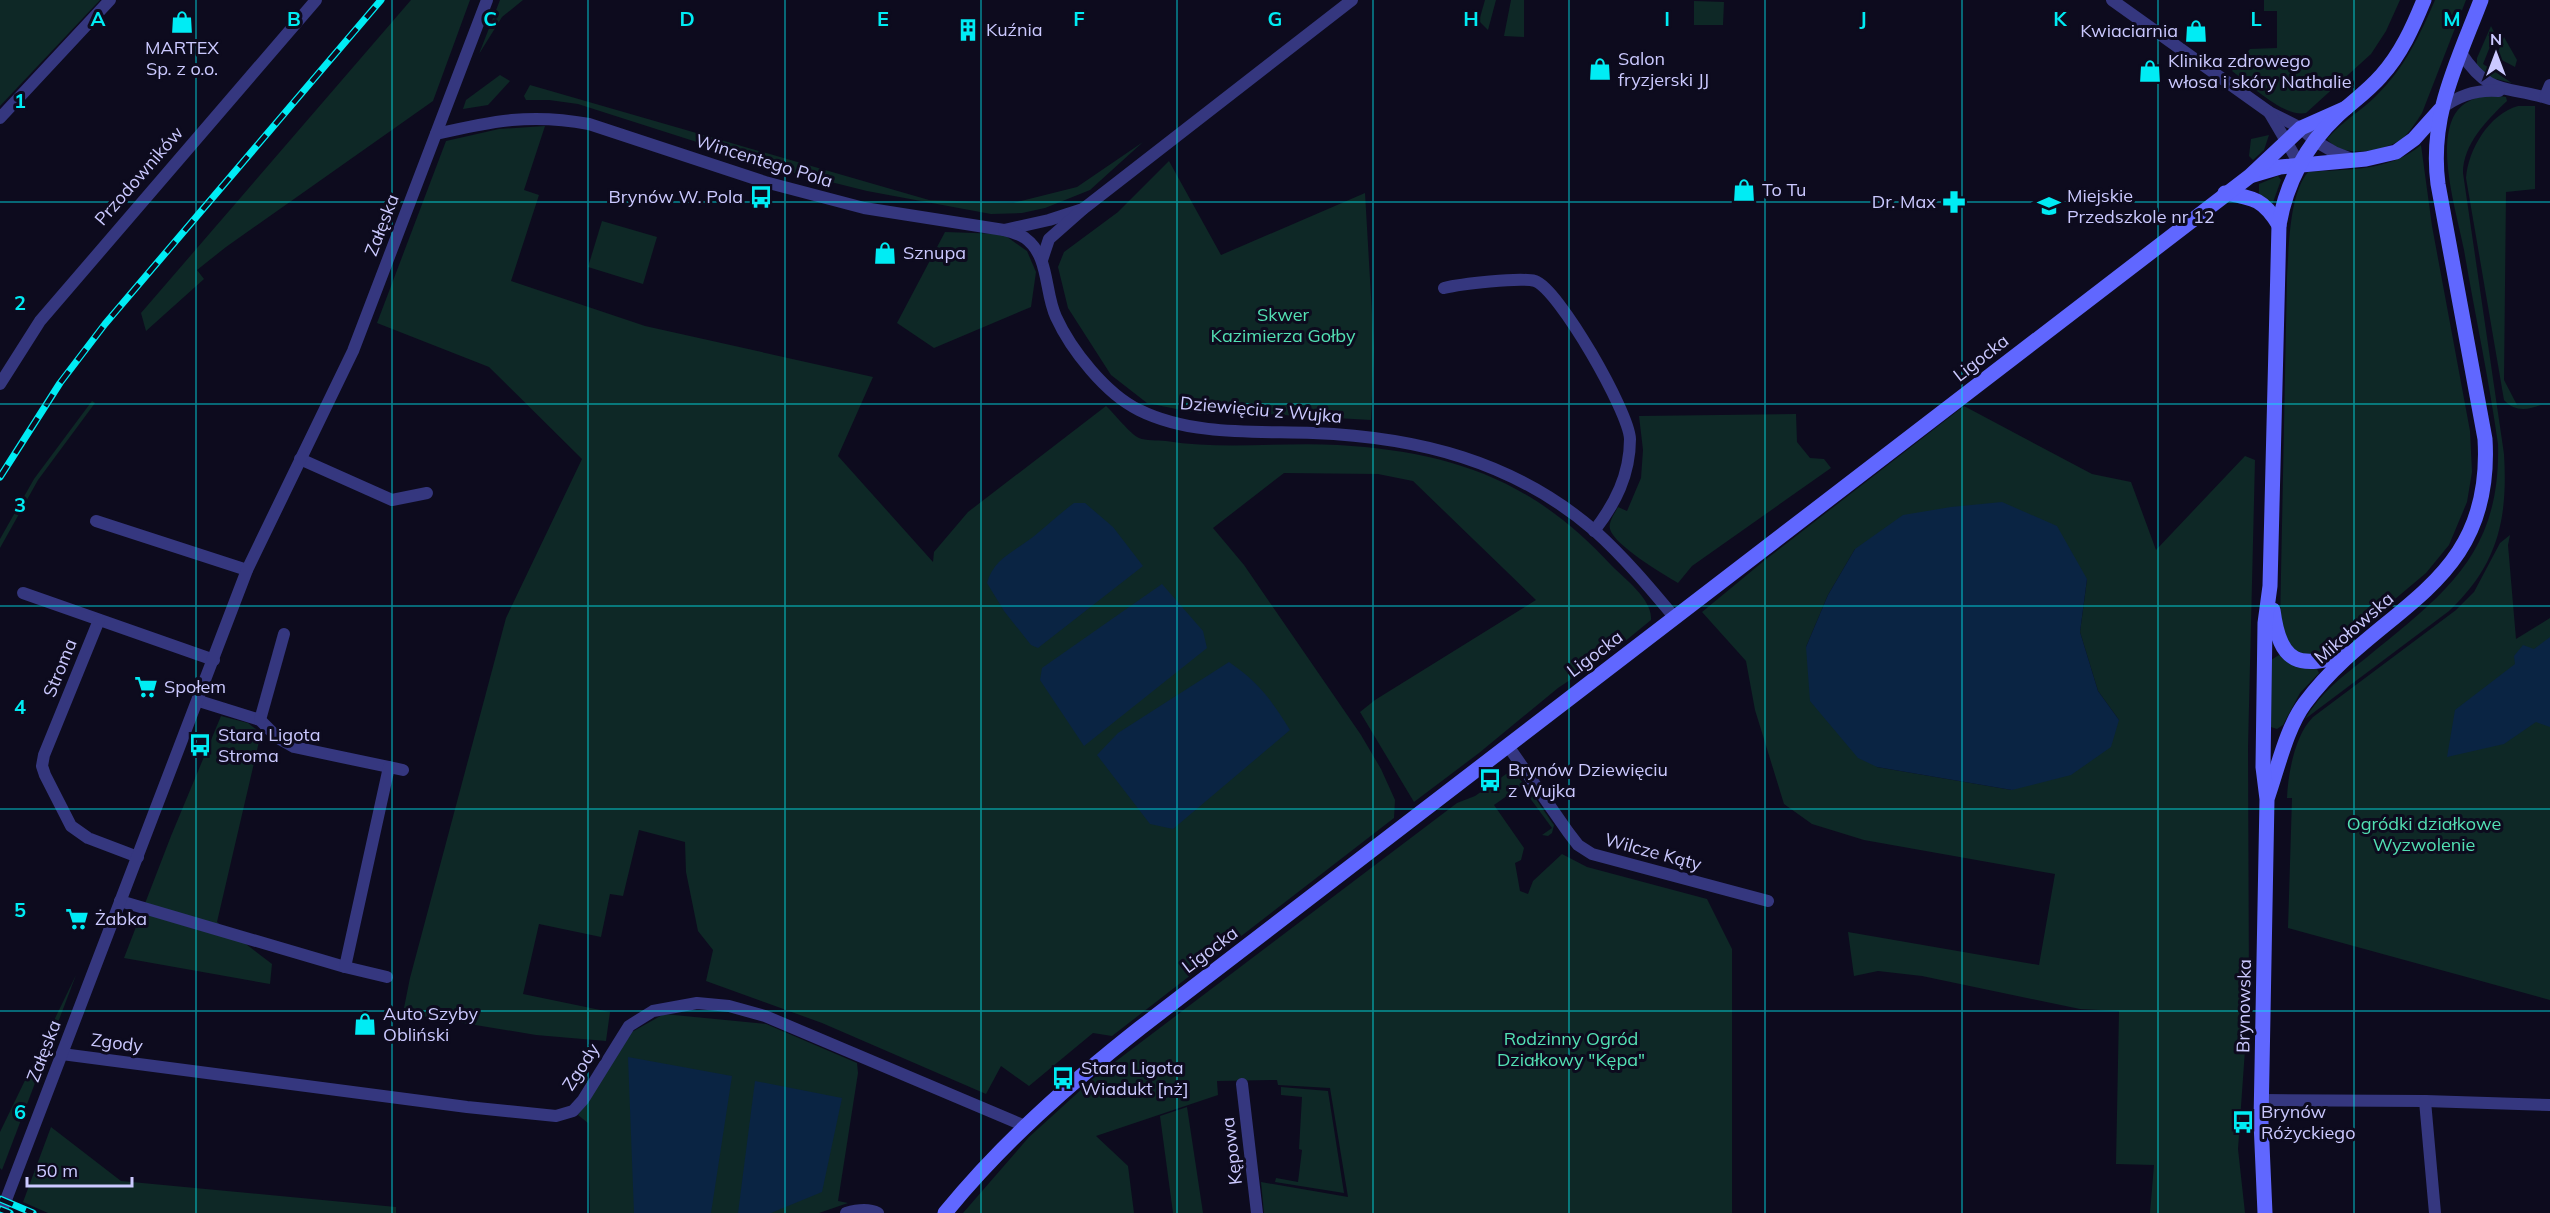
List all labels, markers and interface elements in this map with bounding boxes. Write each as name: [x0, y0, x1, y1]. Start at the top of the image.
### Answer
text: A: [91, 6, 106, 31]
text: B: [287, 6, 301, 31]
text: C: [483, 6, 497, 31]
text: D: [679, 6, 695, 31]
text: E: [877, 6, 889, 31]
text: F: [1073, 6, 1085, 31]
text: G: [1268, 6, 1282, 31]
text: H: [1463, 6, 1479, 31]
text: I: [1664, 6, 1670, 31]
text: J: [1859, 6, 1867, 31]
text: K: [2053, 6, 2067, 31]
text: L: [2250, 6, 2262, 31]
text: M: [2443, 6, 2461, 31]
shop icon: MARTEX Sp. z o.o.: [169, 9, 195, 35]
building icon: Kuźnia: [955, 17, 981, 43]
place label: Kuźnia: [986, 18, 1043, 41]
shop icon: Kwiaciarnia: [2183, 18, 2209, 44]
place label: Kwiaciarnia: [2080, 19, 2178, 42]
north arrow: [2466, 24, 2526, 84]
text: N: [2490, 29, 2502, 49]
place label: MARTEX Sp. z o.o.: [145, 36, 219, 80]
place label: Salon fryzjerski JJ: [1618, 47, 1709, 91]
place label: Klinika zdrowego włosa i skóry Nathalie: [2168, 49, 2351, 93]
shop icon: Salon fryzjerski JJ: [1587, 56, 1613, 82]
shop icon: Klinika zdrowego włosa i skóry Nathalie: [2137, 58, 2163, 84]
text: 1: [14, 88, 26, 113]
street label: Przodowników: [89, 121, 188, 230]
street label: Wincentego Pola: [693, 129, 836, 192]
shop icon: To Tu: [1731, 177, 1757, 203]
place label: To Tu: [1762, 178, 1806, 201]
bus stop icon: Brynów W. Pola: [748, 184, 774, 210]
place label: Miejskie Przedszkole nr 12: [2067, 184, 2215, 228]
place label: Brynów W. Pola: [609, 185, 743, 208]
pharmacy icon: Dr. Max: [1941, 189, 1967, 215]
place label: Dr. Max: [1872, 190, 1936, 213]
street label: Załęska: [359, 191, 404, 259]
school or university icon: Miejskie Przedszkole nr 12: [2036, 193, 2062, 219]
shop icon: Sznupa: [872, 240, 898, 266]
place label: Sznupa: [903, 241, 966, 264]
text: 2: [14, 290, 26, 315]
park label: Skwer Kazimierza Gołby: [1211, 303, 1356, 347]
street label: Ligocka: [1948, 329, 2013, 386]
street label: Dziewięciu z Wujka: [1179, 391, 1343, 428]
text: 3: [14, 492, 26, 517]
street label: Mikołowska: [2309, 587, 2398, 668]
street label: Ligocka: [1562, 625, 1627, 682]
street label: Stroma: [37, 635, 82, 700]
supermarket icon: Społem: [133, 674, 159, 700]
place label: Społem: [164, 675, 226, 698]
text: 4: [14, 694, 26, 719]
place label: Stara Ligota Stroma: [218, 723, 320, 767]
bus stop icon: Stara Ligota Stroma: [187, 732, 213, 758]
place label: Brynów Dziewięciu z Wujka: [1508, 758, 1668, 802]
bus stop icon: Brynów Dziewięciu z Wujka: [1477, 767, 1503, 793]
park label: Ogródki działkowe Wyzwolenie: [2347, 812, 2501, 856]
street label: Wilcze Kąty: [1602, 828, 1704, 876]
text: 5: [14, 897, 26, 922]
supermarket icon: Żabka: [64, 906, 90, 932]
place label: Żabka: [95, 907, 147, 930]
street label: Ligocka: [1177, 921, 1242, 978]
street label: Brynowska: [2231, 959, 2256, 1053]
place label: Auto Szyby Obliński: [383, 1002, 478, 1046]
shop icon: Auto Szyby Obliński: [352, 1011, 378, 1037]
street label: Załęska: [21, 1017, 66, 1085]
park label: Rodzinny Ogród Działkowy "Kępa": [1497, 1027, 1645, 1071]
street label: Zgody: [90, 1028, 145, 1057]
street label: Zgody: [557, 1038, 605, 1095]
place label: Stara Ligota Wiadukt [nż]: [1081, 1056, 1189, 1100]
bus stop icon: Stara Ligota Wiadukt [nż]: [1050, 1065, 1076, 1091]
text: 6: [14, 1099, 26, 1124]
place label: Brynów Różyckiego: [2261, 1100, 2355, 1144]
bus stop icon: Brynów Różyckiego: [2230, 1109, 2256, 1135]
street label: Kępowa: [1216, 1116, 1247, 1186]
scale bar: [27, 1150, 132, 1188]
text: 50 m: [36, 1159, 78, 1182]

